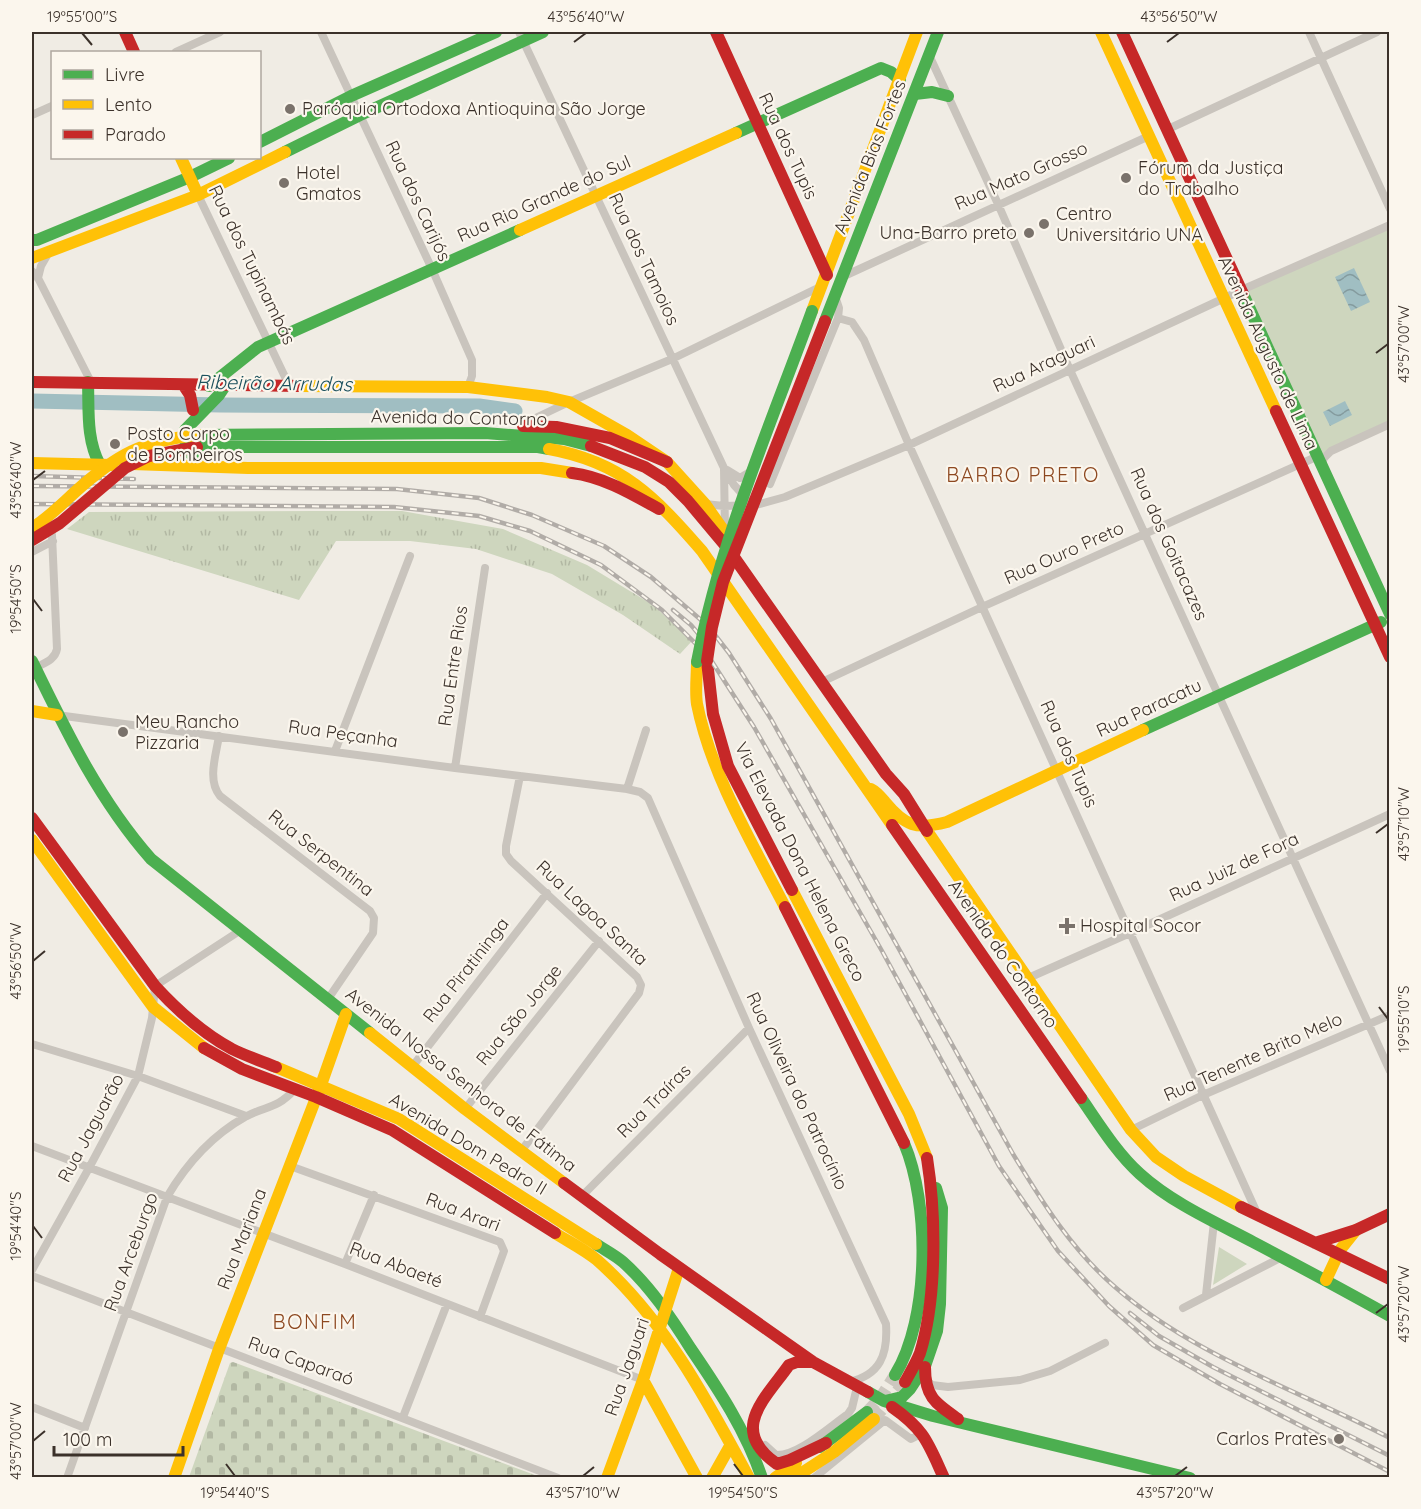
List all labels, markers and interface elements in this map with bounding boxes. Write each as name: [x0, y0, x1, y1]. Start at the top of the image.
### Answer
text: 19°55'00"S: [47, 7, 117, 26]
text: 43°56'40"W: [548, 7, 625, 26]
text: 43°56'50"W: [1140, 7, 1218, 26]
legend: [51, 51, 261, 159]
text: Livre: [105, 63, 145, 86]
street label: Avenida Bias Fortes: [828, 77, 911, 237]
street label: Rua dos Tupis: [754, 89, 823, 203]
text: Lento: [105, 93, 152, 116]
place label: Paróquia Ortodoxa Antioquina São Jorge: [302, 97, 646, 120]
marker: Paróquia Ortodoxa Antioquina São Jorge: [283, 102, 297, 116]
text: Parado: [105, 123, 166, 146]
street label: Rua Mato Grosso: [951, 136, 1091, 215]
street label: Rua dos Carijós: [380, 137, 456, 265]
street label: Rua Rio Grande do Sul: [454, 150, 634, 247]
place label: Fórum da Justiça do Trabalho: [1138, 156, 1283, 200]
place label: Hotel Gmatos: [296, 161, 361, 205]
marker: Fórum da Justiça do Trabalho: [1119, 171, 1133, 185]
marker: Hotel Gmatos: [277, 176, 291, 190]
street label: Rua dos Tupinambás: [204, 181, 301, 348]
street label: Rua dos Tamoios: [604, 189, 685, 329]
place label: Centro Universitário UNA: [1056, 202, 1203, 246]
marker: Centro Universitário UNA: [1037, 217, 1051, 231]
place label: Una-Barro preto: [879, 221, 1017, 244]
marker: Una-Barro preto: [1022, 226, 1036, 240]
street label: Avenida Augusto de Lima: [1213, 252, 1324, 454]
text: 43°57'00"W: [1394, 305, 1413, 383]
street label: Rua Araguari: [989, 330, 1099, 397]
water label: Ribeirão Arrudas: [196, 369, 354, 396]
street label: Avenida do Contorno: [371, 404, 547, 431]
place label: Posto Corpo de Bombeiros: [127, 422, 243, 466]
marker: Posto Corpo de Bombeiros: [108, 437, 122, 451]
text: 43°56'40"W: [6, 441, 25, 518]
district label: BARRO PRETO: [946, 462, 1100, 487]
street label: Rua dos Goitacazes: [1125, 464, 1213, 624]
street label: Rua Ouro Preto: [1000, 516, 1127, 589]
text: 19°54'50"S: [6, 564, 25, 634]
street label: Rua Entre Rios: [433, 604, 472, 728]
street label: Rua Paracatu: [1092, 673, 1205, 742]
street label: Rua dos Tupis: [1036, 696, 1103, 811]
place label: Meu Rancho Pizzaria: [135, 710, 239, 754]
street label: Rua Peçanha: [287, 714, 399, 753]
marker: Meu Rancho Pizzaria: [116, 725, 130, 739]
street label: Via Elevada Dona Helena Greco: [730, 738, 871, 986]
text: 43°57'10"W: [1394, 786, 1413, 861]
street label: Rua Serpentina: [264, 804, 379, 901]
street label: Rua Juiz de Fora: [1165, 826, 1302, 907]
street label: Rua Lagoa Santa: [532, 855, 653, 970]
street label: Avenida do Contorno: [943, 875, 1063, 1033]
street label: Rua Piratininga: [418, 913, 514, 1027]
place label: Hospital Socor: [1080, 914, 1201, 937]
marker: Hospital Socor: [1058, 917, 1076, 935]
text: 43°56'50"W: [6, 922, 25, 1000]
street label: Rua São Jorge: [471, 959, 566, 1070]
street label: Avenida Nossa Senhora de Fátima: [341, 982, 581, 1177]
text: 19°55'10"S: [1394, 986, 1413, 1052]
street label: Rua Oliveira do Patrocínio: [741, 988, 853, 1193]
street label: Rua Tenente Brito Melo: [1160, 1007, 1346, 1106]
street label: Rua Traíras: [612, 1059, 695, 1142]
street label: Rua Jaguarão: [52, 1069, 129, 1186]
street label: Avenida Dom Pedro II: [385, 1087, 551, 1200]
street label: Rua Mariana: [212, 1185, 271, 1293]
street label: Rua Arari: [423, 1187, 504, 1236]
street label: Rua Arceburgo: [98, 1189, 163, 1315]
text: 19°54'40"S: [6, 1192, 25, 1260]
street label: Rua Abaeté: [346, 1236, 446, 1293]
text: 43°57'20"W: [1394, 1265, 1413, 1342]
district label: BONFIM: [273, 1309, 357, 1334]
street label: Rua Jaguari: [599, 1315, 654, 1419]
street label: Rua Caparaó: [245, 1331, 357, 1390]
text: 43°57'00"W: [6, 1402, 25, 1480]
scale bar: [54, 1419, 183, 1457]
place label: Carlos Prates: [1216, 1427, 1327, 1450]
text: 100 m: [63, 1428, 112, 1451]
marker: Carlos Prates: [1332, 1432, 1346, 1446]
text: 19°54'40"S: [201, 1483, 269, 1502]
text: 43°57'10"W: [546, 1483, 621, 1502]
text: 19°54'50"S: [708, 1483, 778, 1502]
text: 43°57'20"W: [1137, 1483, 1214, 1502]

